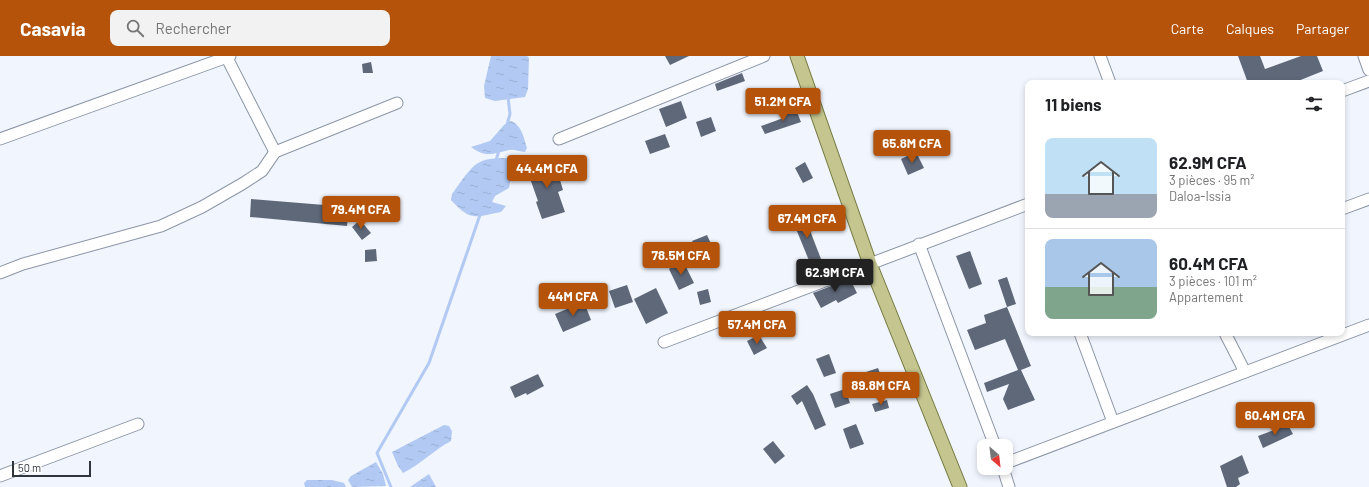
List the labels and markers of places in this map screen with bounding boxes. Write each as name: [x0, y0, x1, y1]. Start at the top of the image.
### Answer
pin: 51.2M CFA: [737, 88, 829, 122]
pin: 65.8M CFA: [866, 130, 958, 164]
pin: 44.4M CFA: [501, 155, 593, 189]
pin: 79.4M CFA: [315, 196, 407, 230]
pin: 67.4M CFA: [761, 205, 853, 239]
pin: 78.5M CFA: [635, 242, 727, 276]
pin: 62.9M CFA: [789, 259, 881, 293]
pin: 44M CFA: [536, 283, 610, 317]
pin: 57.4M CFA: [711, 311, 803, 345]
pin: 89.8M CFA: [835, 372, 927, 406]
pin: 60.4M CFA: [1229, 402, 1321, 436]

